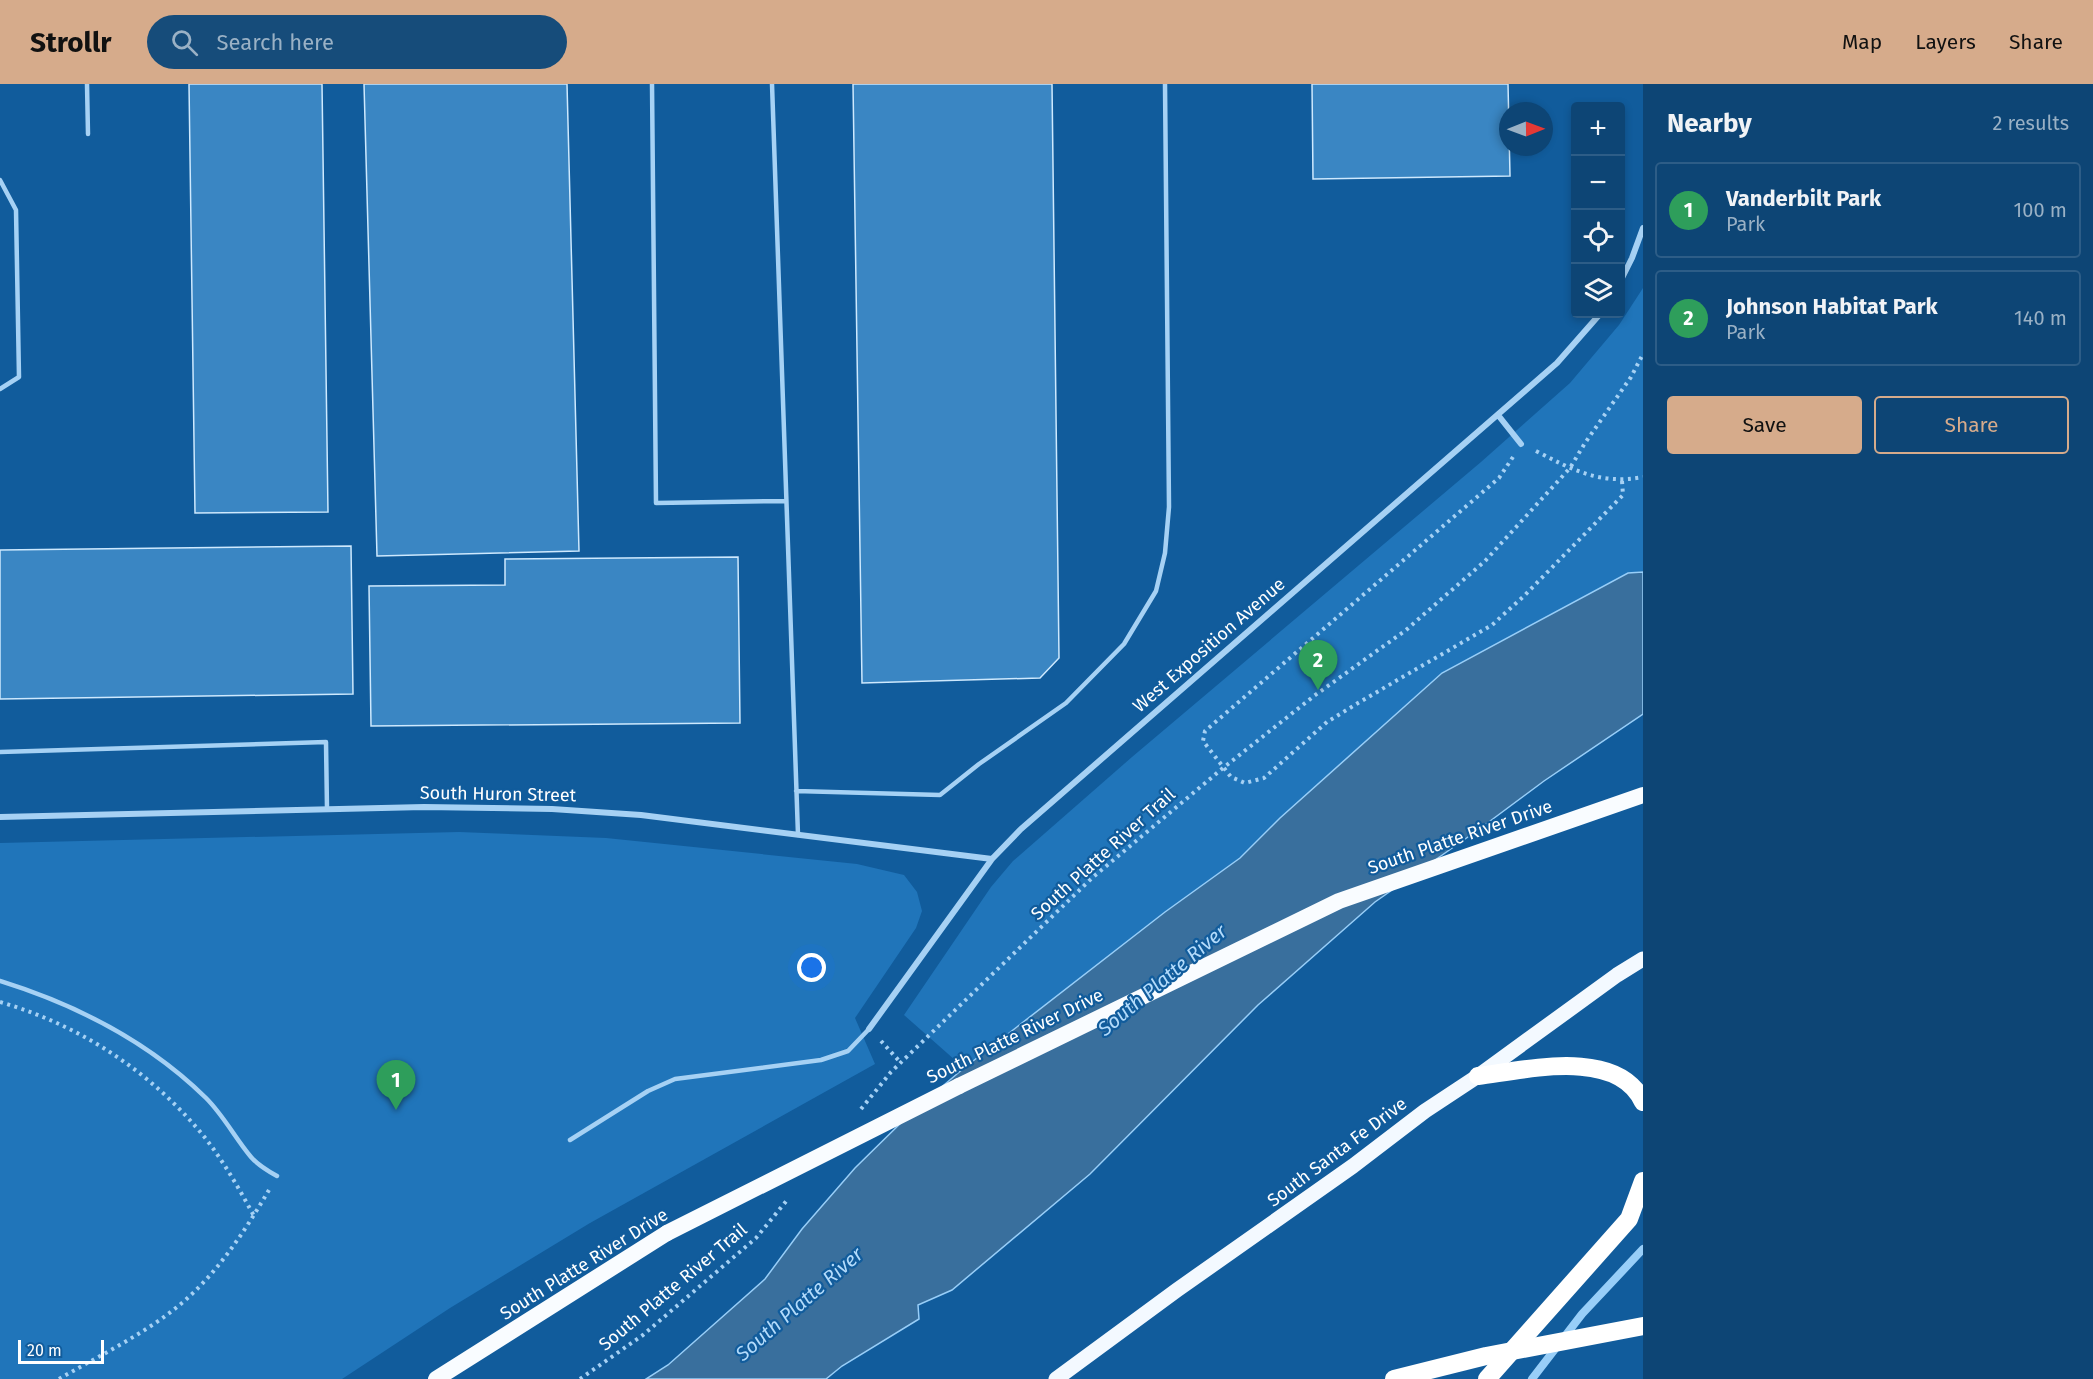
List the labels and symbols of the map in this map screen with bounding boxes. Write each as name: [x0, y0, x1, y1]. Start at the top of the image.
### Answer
north arrow: [1499, 102, 1553, 156]
street label: West Exposition Avenue: [1128, 573, 1290, 717]
pin: 2: [1298, 640, 1338, 690]
street label: South Huron Street: [420, 782, 577, 806]
street label: South Platte River Trail: [1026, 783, 1180, 925]
street label: South Platte River Drive: [1365, 795, 1555, 879]
water label: South Platte River: [1092, 918, 1232, 1041]
your location: [797, 953, 826, 982]
street label: South Platte River Drive: [923, 984, 1107, 1088]
pin: 1: [376, 1060, 416, 1110]
street label: South Santa Fe Drive: [1263, 1092, 1411, 1212]
street label: South Platte River Drive: [496, 1203, 672, 1325]
street label: South Platte River Trail: [594, 1219, 752, 1355]
water label: South Platte River: [730, 1241, 869, 1366]
scale bar: [18, 1337, 104, 1364]

